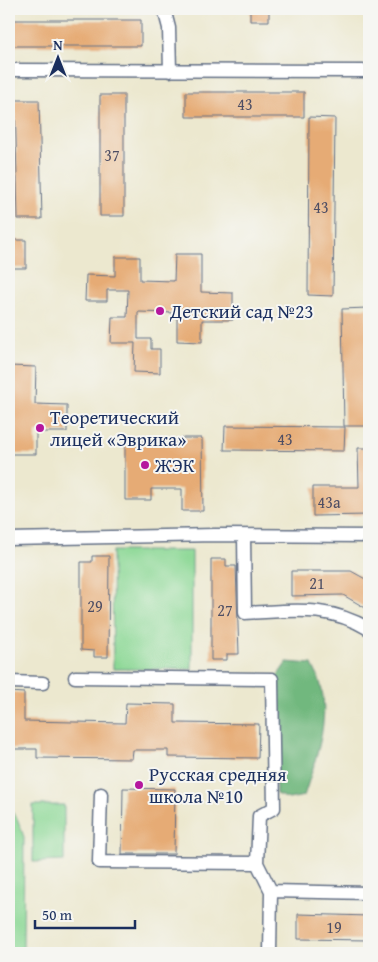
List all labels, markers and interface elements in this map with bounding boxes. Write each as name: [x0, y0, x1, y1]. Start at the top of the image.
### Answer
north arrow: [32, 32, 82, 82]
text: N: [53, 35, 63, 55]
house number: 43: [237, 92, 253, 116]
house number: 37: [104, 143, 120, 167]
house number: 43: [313, 195, 329, 219]
place label: Детский сад №23: [169, 297, 314, 325]
marker: Детский сад №23: [154, 305, 166, 317]
place label: Теоретический лицей «Эврика»: [50, 403, 186, 453]
marker: Теоретический лицей «Эврика»: [34, 422, 46, 434]
house number: 43: [277, 427, 293, 451]
place label: ЖЭК: [154, 451, 195, 479]
marker: ЖЭК: [139, 459, 151, 471]
house number: 43а: [317, 490, 341, 514]
house number: 21: [309, 571, 325, 595]
house number: 29: [87, 594, 103, 618]
house number: 27: [217, 598, 233, 622]
place label: Русская средняя школа №10: [149, 760, 287, 810]
marker: Русская средняя школа №10: [133, 779, 145, 791]
scale bar: [35, 897, 135, 929]
text: 50 m: [42, 904, 73, 925]
house number: 19: [326, 915, 342, 939]

